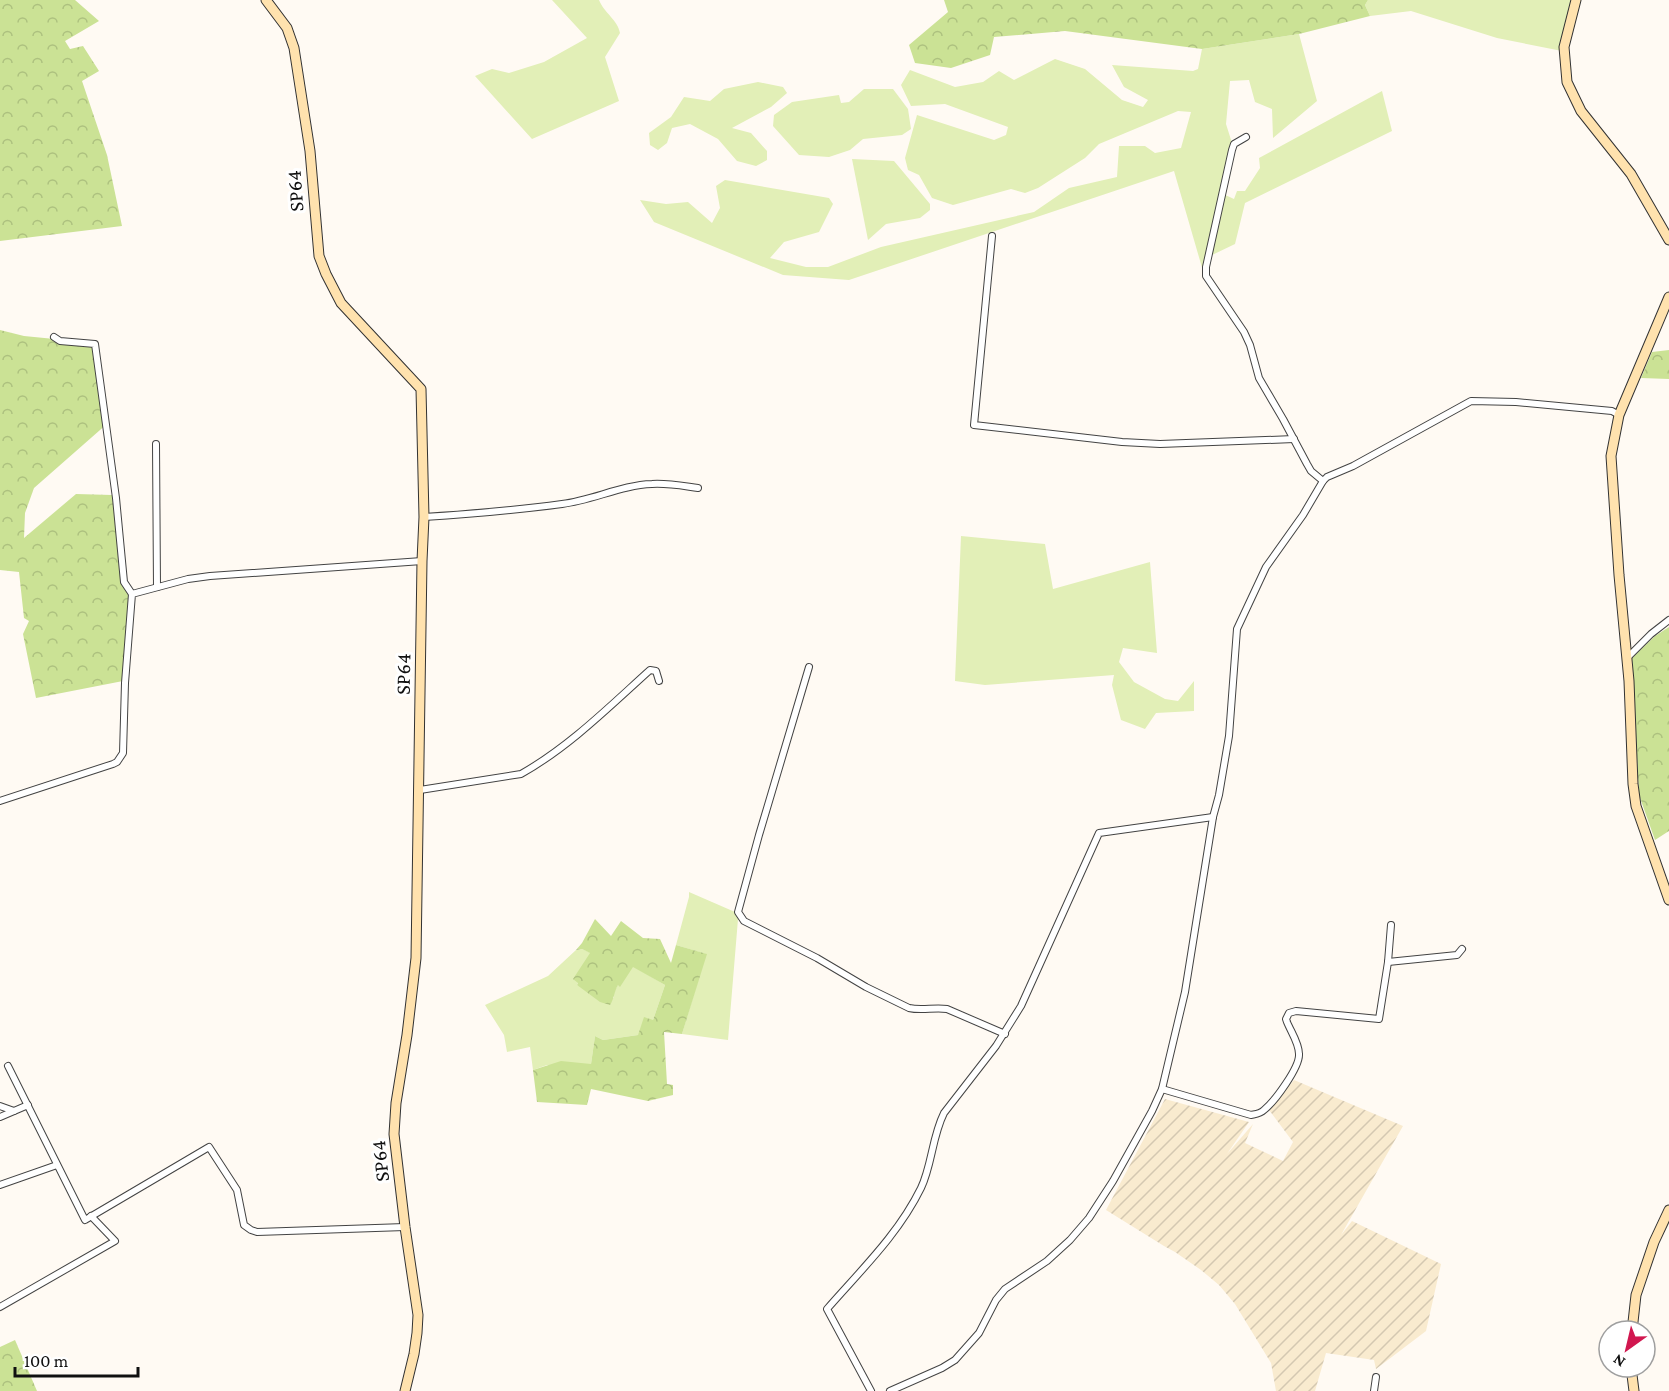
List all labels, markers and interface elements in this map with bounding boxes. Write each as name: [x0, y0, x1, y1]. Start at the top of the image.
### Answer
street label: SP64: [282, 169, 308, 213]
street label: SP64: [391, 653, 415, 695]
street label: SP64: [366, 1139, 394, 1183]
north arrow: [1597, 1319, 1657, 1379]
scale bar: [15, 1340, 138, 1378]
text: 100 m: [24, 1351, 69, 1371]
text: N: [1610, 1351, 1628, 1371]

